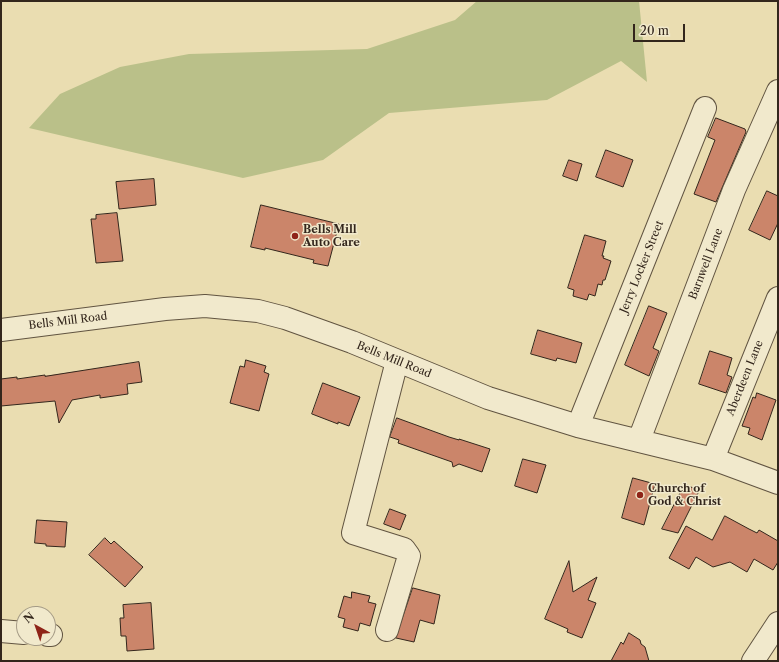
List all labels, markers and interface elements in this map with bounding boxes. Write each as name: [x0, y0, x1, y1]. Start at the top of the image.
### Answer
scale bar: [635, 16, 687, 42]
text: 20 m: [640, 23, 669, 38]
street label: Jerry Locker Street: [617, 219, 667, 315]
place label: Bells Mill Auto Care: [303, 223, 360, 249]
street label: Barnwell Lane: [686, 227, 726, 301]
marker: Bells Mill Auto Care: [290, 231, 300, 241]
street label: Bells Mill Road: [28, 310, 108, 332]
street label: Aberdeen Lane: [724, 338, 766, 418]
street label: Bells Mill Road: [355, 339, 433, 381]
place label: Church of God & Christ: [648, 482, 721, 508]
marker: Church of God & Christ: [635, 490, 645, 500]
north arrow: [16, 606, 56, 646]
text: N: [21, 609, 37, 626]

